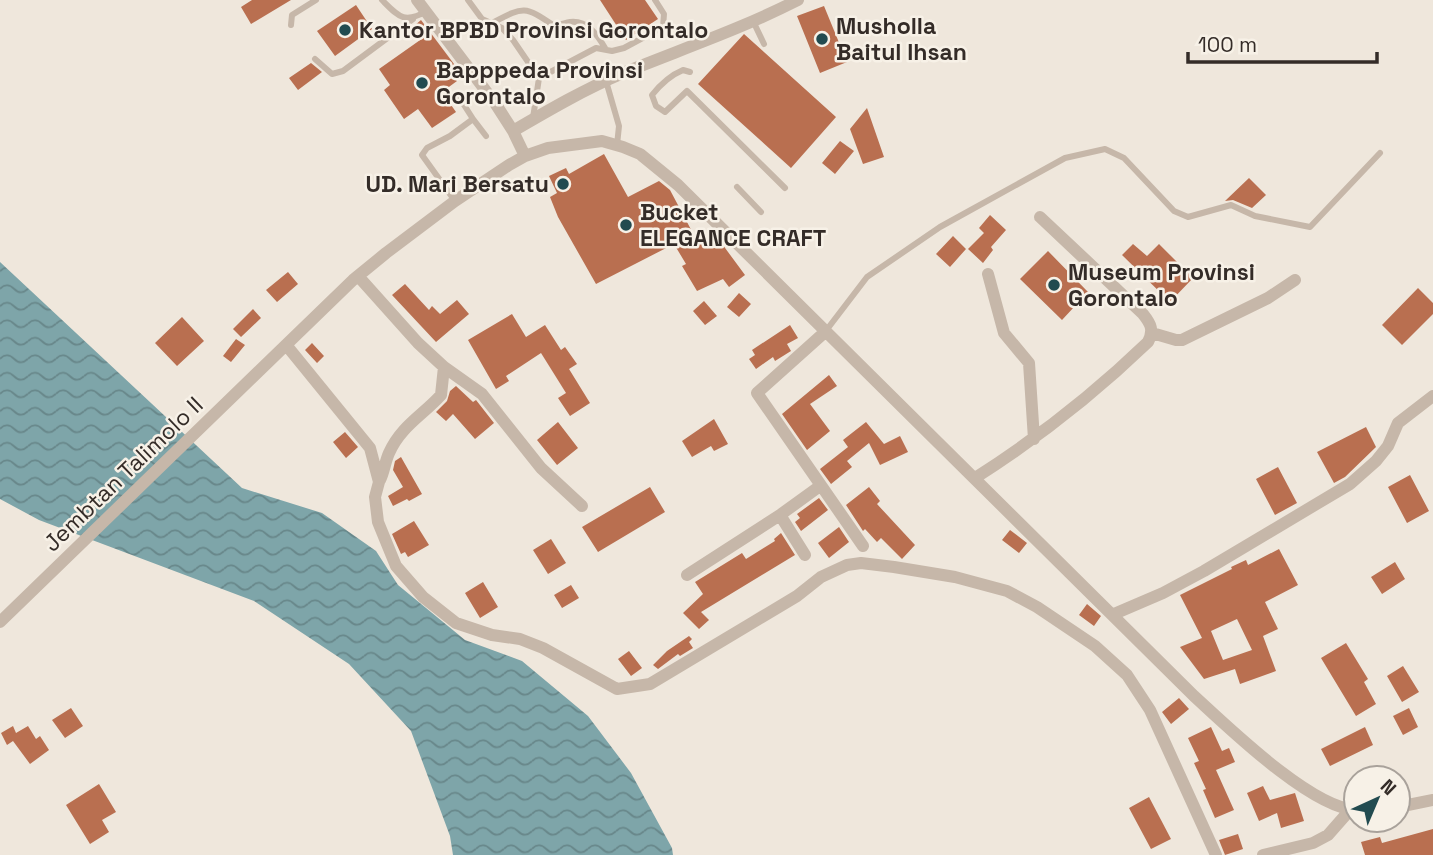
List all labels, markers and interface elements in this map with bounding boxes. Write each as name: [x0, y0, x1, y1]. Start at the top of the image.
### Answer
place label: Musholla Baitul Ihsan: [836, 11, 967, 67]
place label: Kantor BPBD Provinsi Gorontalo: [359, 15, 708, 45]
scale bar: [1188, 21, 1377, 65]
marker: Kantor BPBD Provinsi Gorontalo: [337, 22, 353, 38]
marker: Musholla Baitul Ihsan: [814, 31, 830, 47]
text: 100 m: [1198, 31, 1257, 58]
place label: Bapppeda Provinsi Gorontalo: [436, 55, 643, 111]
marker: Bapppeda Provinsi Gorontalo: [414, 75, 430, 91]
place label: UD. Mari Bersatu: [366, 169, 549, 199]
marker: UD. Mari Bersatu: [555, 176, 571, 192]
place label: Bucket ELEGANCE CRAFT: [640, 197, 826, 253]
marker: Bucket ELEGANCE CRAFT: [618, 217, 634, 233]
place label: Museum Provinsi Gorontalo: [1068, 257, 1255, 313]
marker: Museum Provinsi Gorontalo: [1046, 277, 1062, 293]
street label: Jembtan Talimolo II: [37, 390, 209, 558]
north arrow: [1342, 764, 1412, 834]
text: N: [1375, 774, 1402, 801]

